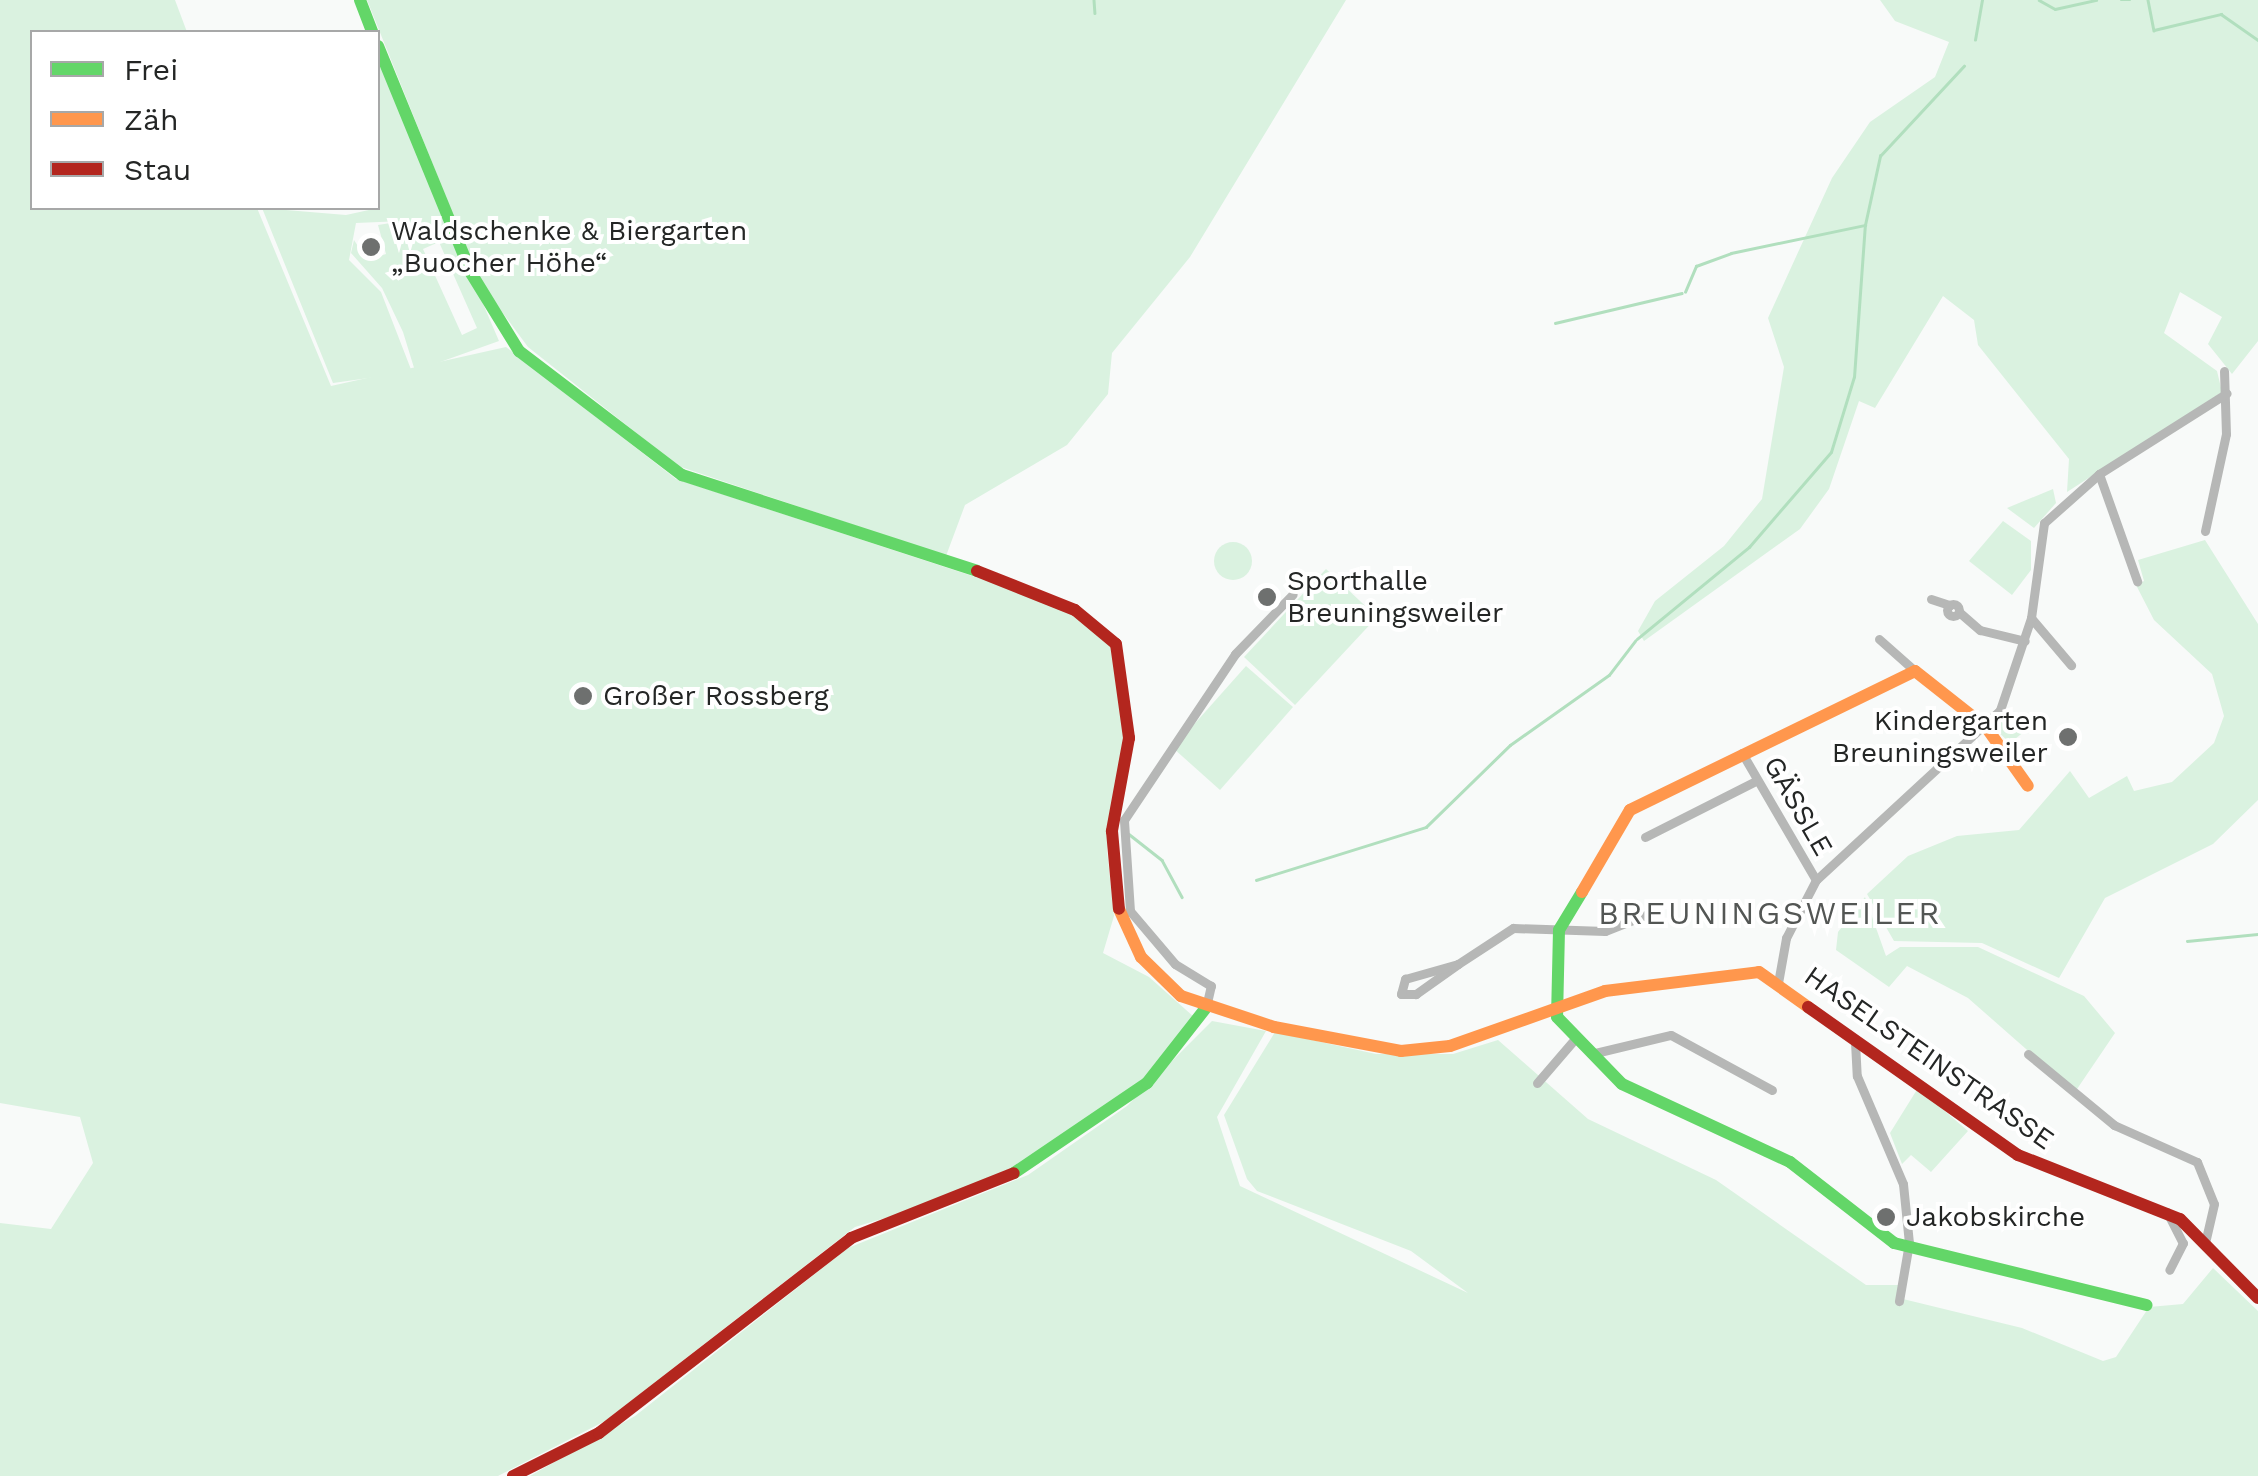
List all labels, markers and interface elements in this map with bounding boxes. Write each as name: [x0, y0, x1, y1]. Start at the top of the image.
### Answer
legend: [30, 30, 380, 210]
text: Frei: [124, 52, 178, 87]
text: Zäh: [124, 102, 178, 137]
text: Stau: [124, 152, 191, 187]
place label: Waldschenke & Biergarten „Buocher Höhe“: [391, 214, 747, 280]
marker: Waldschenke & Biergarten „Buocher Höhe“: [360, 236, 382, 258]
place label: Sporthalle Breuningsweiler: [1287, 564, 1503, 630]
marker: Sporthalle Breuningsweiler: [1256, 586, 1278, 608]
place label: Großer Rossberg: [603, 679, 829, 713]
marker: Großer Rossberg: [572, 685, 594, 707]
place label: Kindergarten Breuningsweiler: [1832, 704, 2048, 770]
marker: Kindergarten Breuningsweiler: [2057, 726, 2079, 748]
street label: GÄSSLE: [1756, 750, 1840, 862]
district label: BREUNINGSWEILER: [1598, 894, 1942, 932]
street label: HASELSTEINSTRASSE: [1798, 959, 2060, 1157]
place label: Jakobskirche: [1906, 1200, 2085, 1234]
marker: Jakobskirche: [1875, 1206, 1897, 1228]

